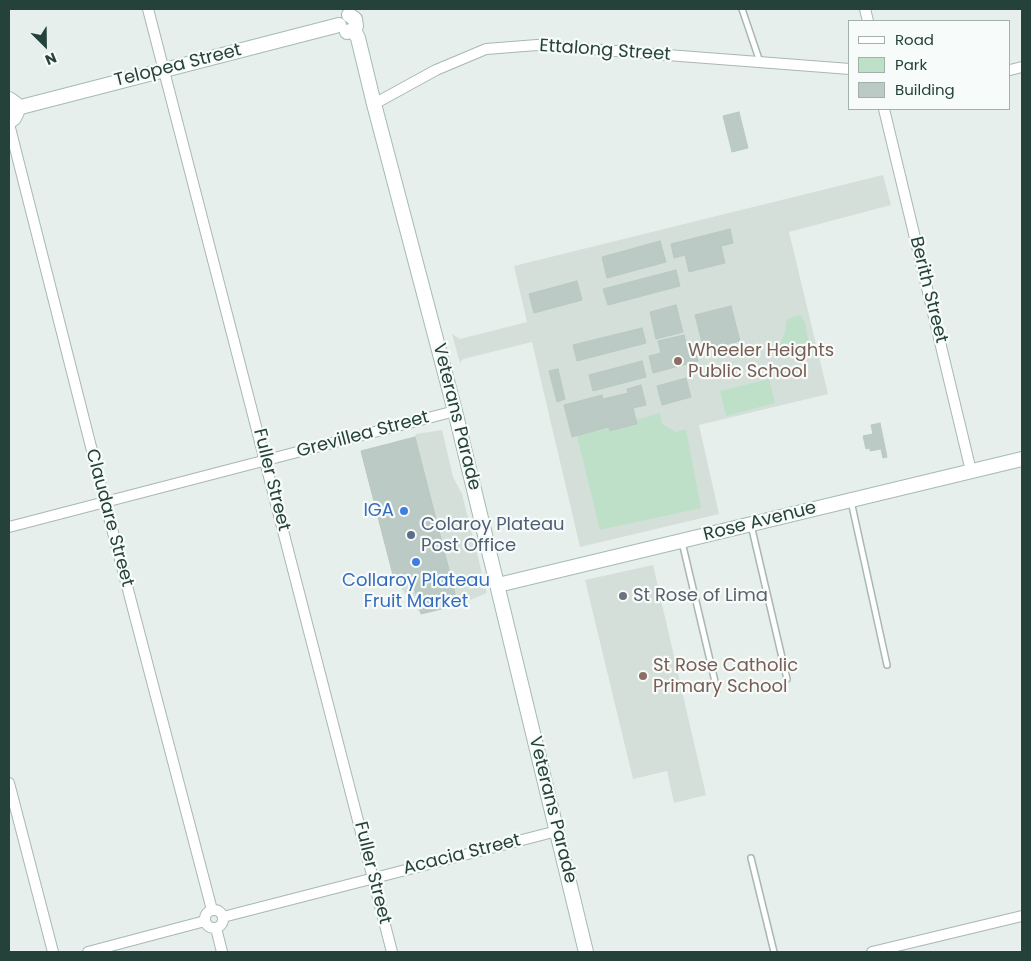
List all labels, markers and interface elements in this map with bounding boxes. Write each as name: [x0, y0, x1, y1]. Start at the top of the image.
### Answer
north arrow: [20, 20, 70, 70]
legend: [848, 20, 1011, 110]
text: Road: [895, 29, 934, 50]
street label: Ettalong Street: [539, 36, 671, 66]
street label: Telopea Street: [112, 40, 244, 92]
text: N: [42, 48, 60, 70]
text: Park: [895, 54, 927, 75]
text: Building: [895, 79, 955, 100]
street label: Berith Street: [904, 235, 952, 345]
place label: Wheeler Heights Public School: [688, 340, 834, 382]
street label: Veterans Parade: [427, 341, 485, 493]
marker: Wheeler Heights Public School: [672, 355, 684, 367]
street label: Grevillea Street: [294, 407, 432, 463]
street label: Fuller Street: [248, 427, 294, 533]
street label: Claudare Street: [80, 447, 138, 589]
street label: Rose Avenue: [701, 498, 819, 546]
place label: IGA: [363, 500, 394, 522]
marker: IGA: [398, 505, 410, 517]
place label: Colaroy Plateau Post Office: [421, 514, 565, 556]
marker: Colaroy Plateau Post Office: [405, 529, 417, 541]
marker: Collaroy Plateau Fruit Market: [410, 556, 422, 568]
place label: Collaroy Plateau Fruit Market: [342, 570, 490, 612]
place label: St Rose of Lima: [633, 585, 768, 607]
marker: St Rose of Lima: [617, 590, 629, 602]
place label: St Rose Catholic Primary School: [653, 655, 798, 698]
marker: St Rose Catholic Primary School: [637, 670, 649, 682]
street label: Veterans Parade: [523, 734, 581, 886]
street label: Fuller Street: [349, 820, 395, 926]
street label: Acacia Street: [401, 830, 523, 880]

